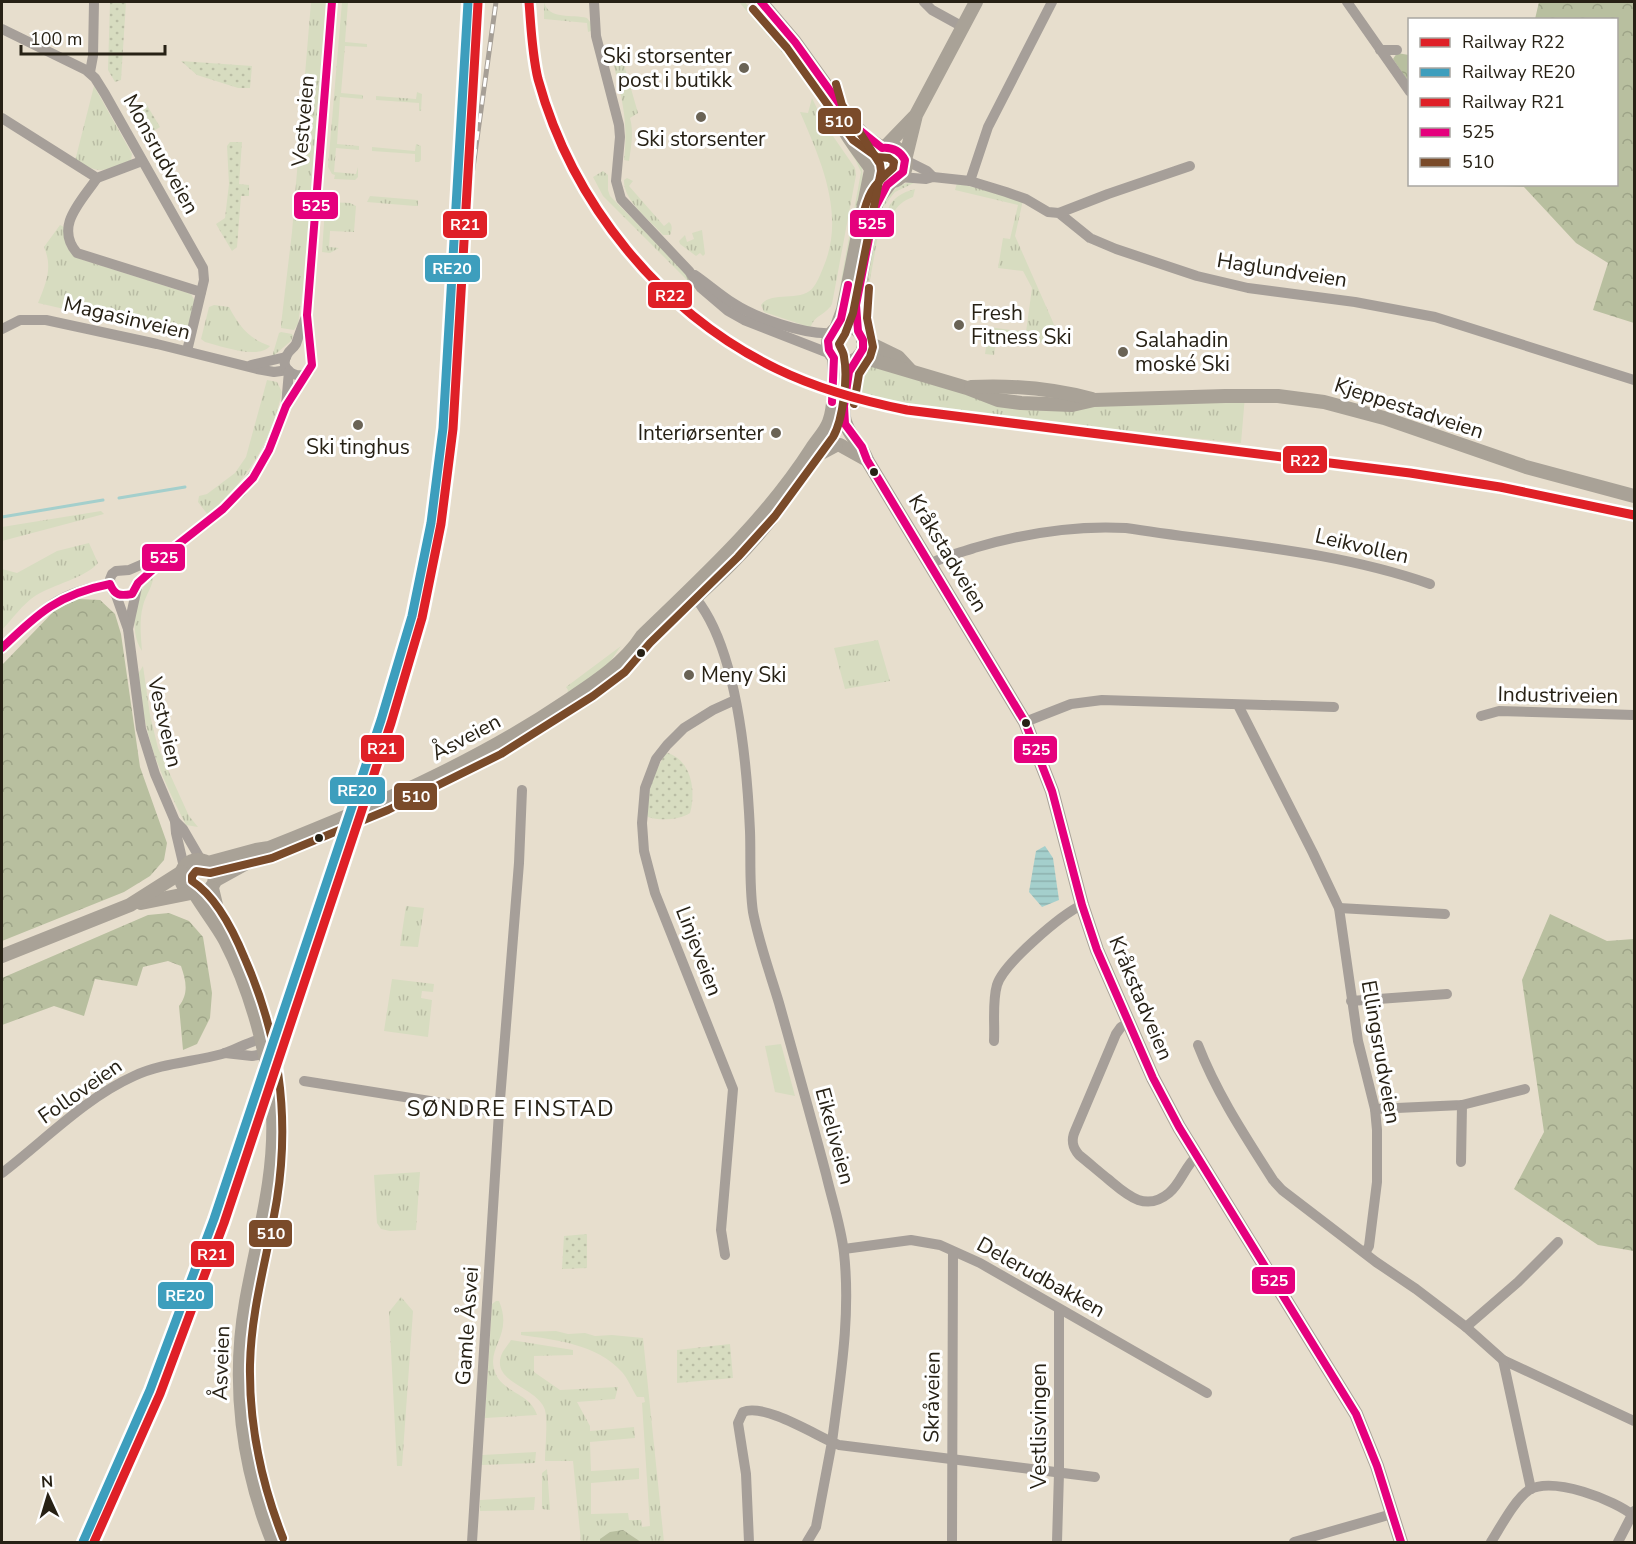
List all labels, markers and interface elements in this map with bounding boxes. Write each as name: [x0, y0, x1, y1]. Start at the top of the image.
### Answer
scale bar: [21, 18, 165, 56]
legend: [1408, 18, 1618, 186]
text: 100 m: [30, 27, 82, 51]
text: Railway R22: [1462, 30, 1565, 54]
place label: Ski storsenter post i butikk: [603, 42, 732, 94]
text: Railway RE20: [1462, 60, 1575, 84]
marker: Ski storsenter post i butikk: [737, 61, 751, 75]
street label: Vestveien: [285, 74, 321, 169]
street label: Monsrudveien: [117, 89, 205, 219]
text: Railway R21: [1462, 90, 1565, 114]
line badge: 510: [817, 107, 862, 135]
marker: Ski storsenter: [694, 110, 708, 124]
text: 510: [825, 111, 853, 133]
text: 525: [1462, 120, 1494, 144]
place label: Ski storsenter: [636, 125, 766, 153]
text: 510: [1462, 150, 1494, 174]
line badge: 525: [293, 191, 339, 220]
text: 525: [302, 195, 330, 217]
line badge: 525: [849, 209, 895, 238]
line badge: R21: [442, 210, 488, 239]
text: 525: [858, 213, 886, 235]
text: R21: [450, 214, 480, 236]
street label: Haglundveien: [1215, 246, 1349, 294]
line badge: RE20: [424, 254, 481, 283]
text: RE20: [432, 258, 472, 280]
line badge: R22: [647, 281, 693, 309]
text: R22: [655, 285, 685, 307]
street label: Magasinveien: [61, 290, 193, 346]
place label: Fresh Fitness Ski: [971, 299, 1072, 351]
marker: Fresh Fitness Ski: [952, 318, 966, 332]
place label: Salahadin moské Ski: [1135, 326, 1230, 378]
marker: Salahadin moské Ski: [1116, 345, 1130, 359]
street label: Kjeppestadveien: [1331, 371, 1487, 445]
marker: Ski tinghus: [351, 418, 365, 432]
place label: Interiørsenter: [638, 419, 764, 447]
marker: Interiørsenter: [769, 426, 783, 440]
place label: Ski tinghus: [306, 433, 410, 461]
line badge: R22: [1282, 445, 1328, 474]
text: R22: [1290, 450, 1320, 472]
unlabelled marker: [868, 466, 880, 478]
street label: Kråkstadveien: [902, 489, 994, 617]
street label: Leikvollen: [1312, 522, 1412, 570]
line badge: 525: [141, 543, 186, 572]
text: 525: [150, 547, 178, 569]
unlabelled marker: [635, 647, 647, 659]
place label: Meny Ski: [701, 661, 786, 689]
marker: Meny Ski: [682, 668, 696, 682]
street label: Vestveien: [141, 673, 189, 770]
street label: Industriveien: [1497, 680, 1619, 710]
street label: Åsveien: [426, 706, 506, 767]
unlabelled marker: [1020, 717, 1032, 729]
line badge: R21: [360, 734, 405, 763]
line badge: 525: [1013, 735, 1058, 764]
text: R21: [367, 738, 397, 760]
text: 525: [1022, 739, 1050, 761]
line badge: RE20: [329, 776, 386, 805]
text: RE20: [337, 780, 377, 802]
line badge: 510: [393, 782, 438, 811]
text: 510: [402, 786, 430, 808]
unlabelled marker: [313, 832, 325, 844]
street label: Linjeveien: [669, 902, 729, 1000]
street label: Kråkstadveien: [1102, 932, 1180, 1064]
street label: Ellingsrudveien: [1355, 978, 1407, 1126]
street label: Folloveien: [32, 1052, 128, 1130]
street label: Eikeliveien: [809, 1084, 861, 1188]
district label: SØNDRE FINSTAD: [407, 1094, 615, 1124]
line badge: 510: [248, 1219, 293, 1248]
text: 510: [257, 1223, 285, 1245]
street label: Delerudbakken: [972, 1230, 1110, 1324]
line badge: R21: [190, 1240, 235, 1268]
text: R21: [197, 1244, 227, 1266]
street label: Gamle Åsvei: [448, 1266, 485, 1386]
line badge: 525: [1251, 1266, 1296, 1295]
text: 525: [1260, 1270, 1288, 1292]
line badge: RE20: [157, 1281, 214, 1310]
text: RE20: [165, 1285, 205, 1307]
street label: Åsveien: [205, 1325, 236, 1401]
street label: Skråveien: [917, 1351, 947, 1443]
street label: Vestlisvingen: [1025, 1363, 1053, 1490]
north arrow: [18, 1466, 78, 1526]
text: N: [40, 1471, 54, 1493]

